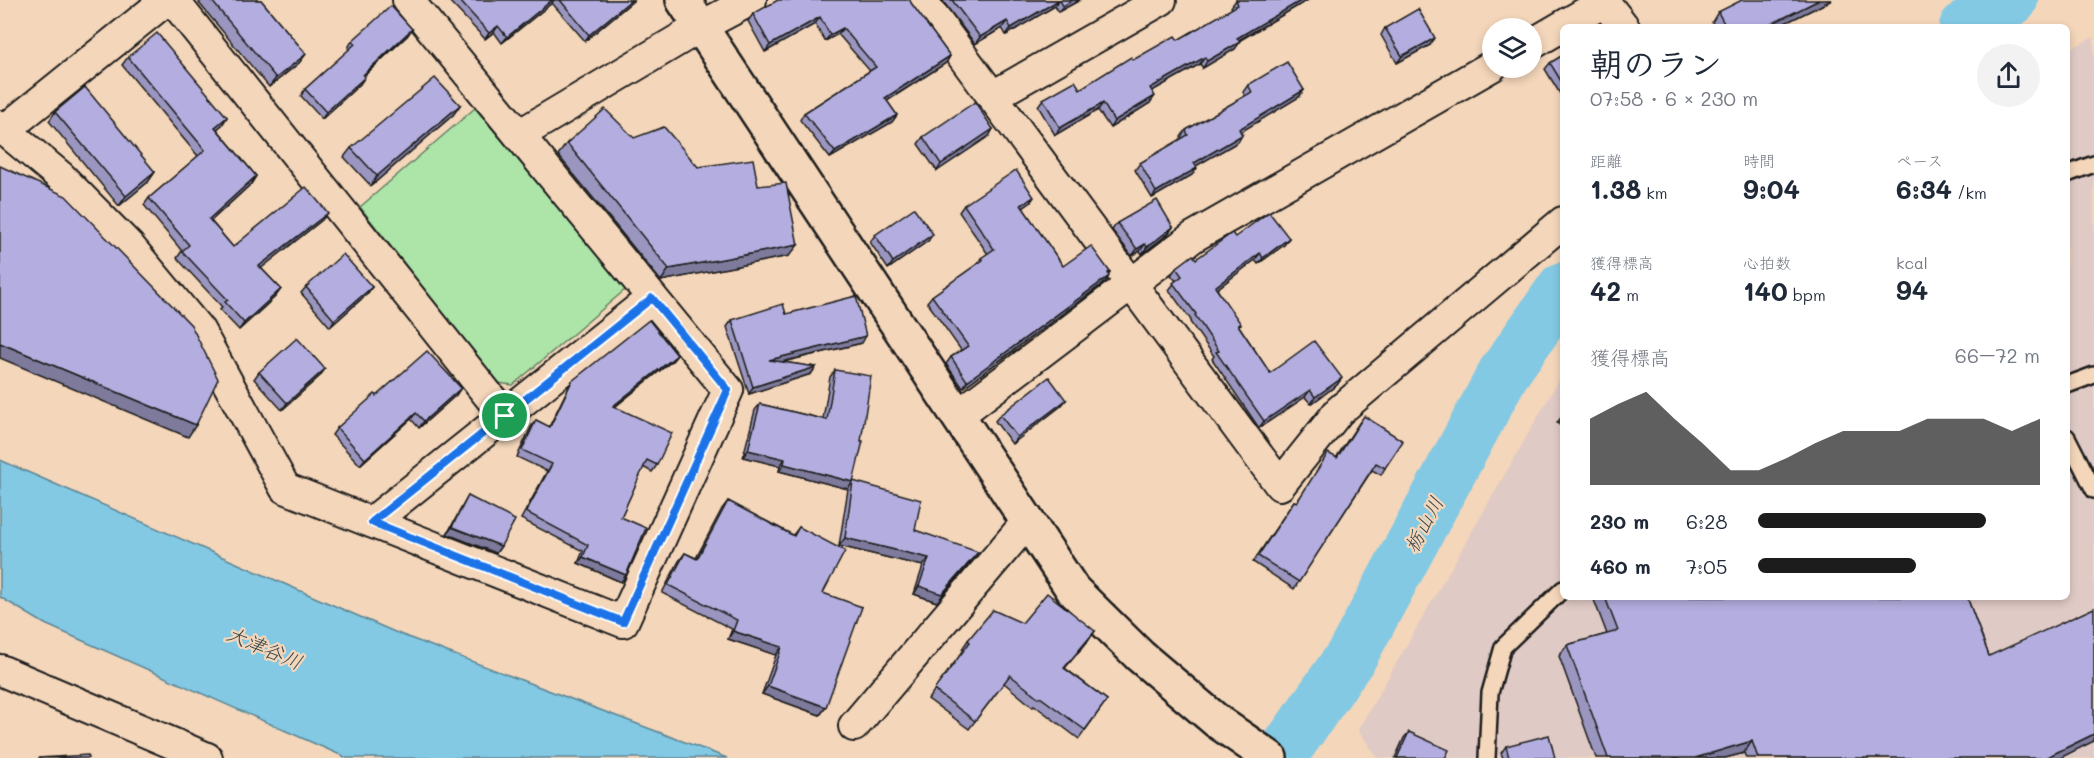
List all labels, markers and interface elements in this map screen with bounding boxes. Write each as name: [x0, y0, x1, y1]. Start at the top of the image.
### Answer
map controls: [1482, 18, 1542, 78]
button: layers: [1482, 18, 1542, 78]
text: 朝のラン: [1590, 41, 1722, 84]
button: share: [1977, 44, 2040, 107]
text: 07:58 · 6 × 230 m: [1590, 85, 1758, 111]
text: 距離: [1590, 150, 1622, 171]
text: 時間: [1743, 150, 1775, 171]
text: ペース: [1896, 150, 1943, 171]
text: 1.38: [1590, 172, 1641, 206]
text: 9:04: [1743, 172, 1800, 206]
text: 6:34: [1896, 172, 1952, 206]
text: km: [1641, 182, 1668, 203]
text: /km: [1952, 182, 1987, 203]
text: 獲得標高: [1590, 252, 1654, 273]
text: 心拍数: [1743, 252, 1791, 273]
text: kcal: [1896, 252, 1928, 273]
text: 94: [1896, 273, 1928, 307]
text: 42: [1590, 274, 1621, 308]
text: 140: [1743, 274, 1788, 308]
text: m: [1621, 284, 1639, 305]
text: bpm: [1788, 284, 1826, 305]
text: 66–72 m: [1955, 342, 2040, 368]
text: 獲得標高: [1590, 344, 1670, 370]
pin: [479, 390, 530, 441]
icon: arrive: [488, 399, 521, 432]
water label: 栃山川: [1397, 491, 1449, 557]
text: 230 m: [1590, 508, 1649, 534]
text: 6:28: [1686, 508, 1728, 534]
text: 460 m: [1590, 553, 1651, 579]
text: 7:05: [1686, 553, 1727, 579]
water label: 大津谷川: [223, 619, 307, 675]

